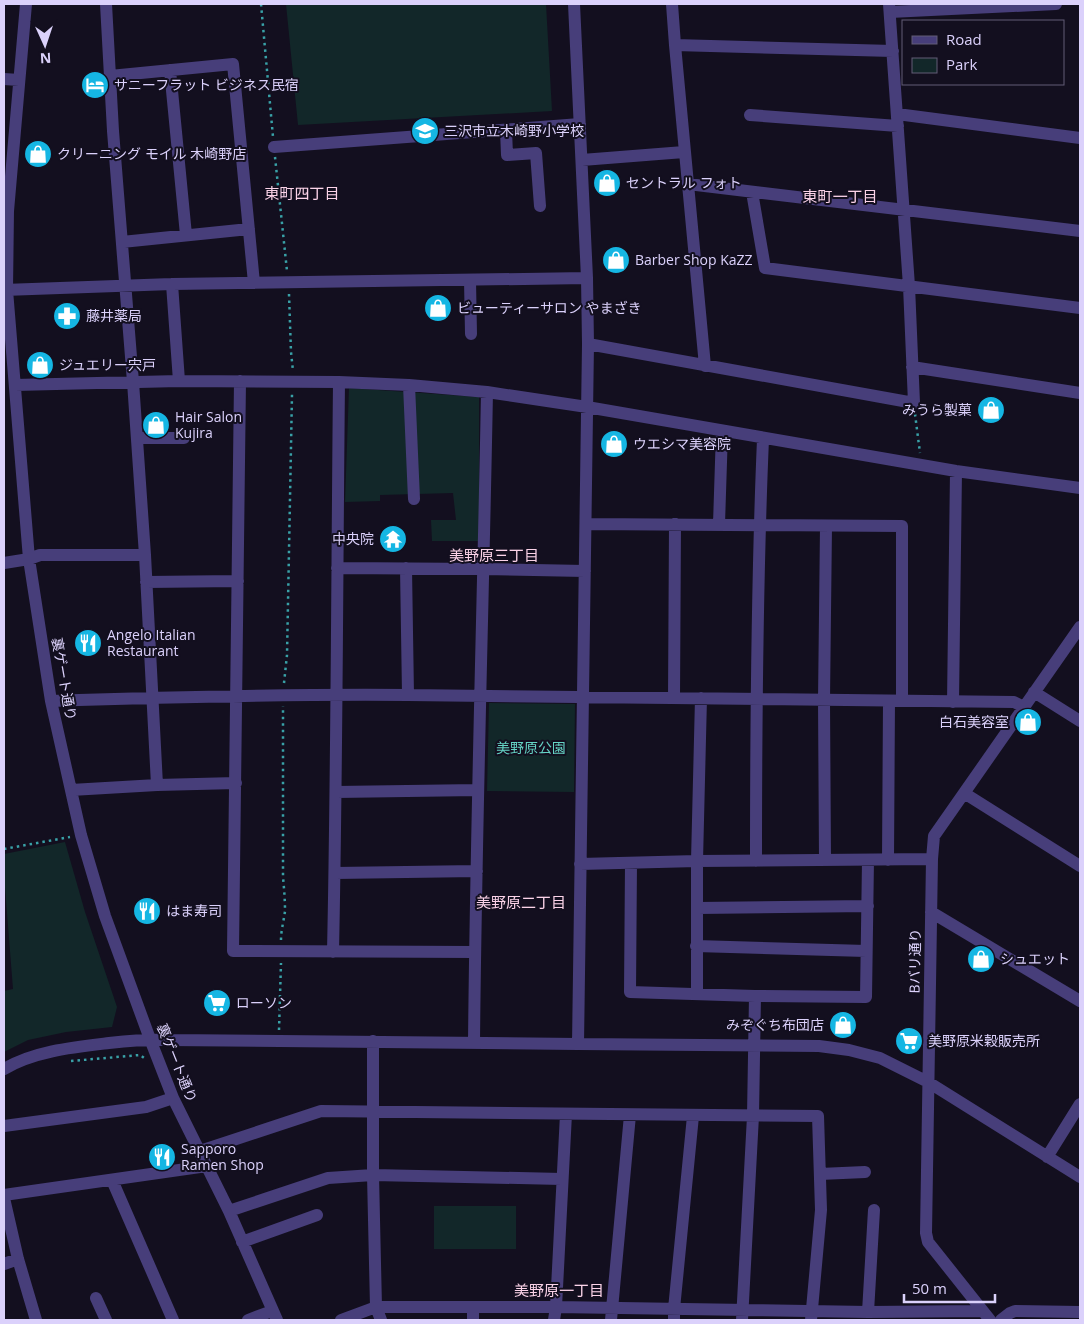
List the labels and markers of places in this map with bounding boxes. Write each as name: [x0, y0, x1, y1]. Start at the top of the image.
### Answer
hotel icon: サニーフラット ビジネス民宿: [80, 70, 110, 100]
place label: サニーフラット ビジネス民宿: [114, 75, 299, 94]
school or university icon: 三沢市立木崎野小学校: [410, 116, 440, 146]
place label: 三沢市立木崎野小学校: [444, 121, 584, 140]
shop icon: クリーニング モイル 木崎野店: [23, 139, 53, 169]
place label: クリーニング モイル 木崎野店: [57, 144, 246, 163]
shop icon: セントラル フォト: [592, 168, 622, 198]
place label: セントラル フォト: [626, 173, 742, 192]
shop icon: Barber Shop KaZZ: [601, 245, 631, 275]
place label: Barber Shop KaZZ: [635, 250, 753, 269]
shop icon: ビューティーサロン やまざき: [423, 293, 453, 323]
place label: ビューティーサロン やまざき: [457, 298, 642, 317]
pharmacy icon: 藤井薬局: [52, 301, 82, 331]
place label: 藤井薬局: [86, 306, 142, 325]
shop icon: ジュエリー宍戸: [25, 350, 55, 380]
place label: ジュエリー宍戸: [59, 355, 156, 374]
shop icon: みうら製菓: [976, 395, 1006, 425]
place label: みうら製菓: [902, 400, 972, 419]
place label: Hair Salon Kujira: [175, 407, 242, 442]
shop icon: Hair Salon Kujira: [141, 410, 171, 440]
shop icon: ウエシマ美容院: [599, 429, 629, 459]
place label: ウエシマ美容院: [633, 434, 731, 453]
temple icon: 中央院: [378, 524, 408, 554]
place label: 中央院: [332, 529, 374, 548]
place label: Angelo Italian Restaurant: [107, 625, 196, 660]
restaurant icon: Angelo Italian Restaurant: [73, 628, 103, 658]
shop icon: 白石美容室: [1013, 707, 1043, 737]
place label: 白石美容室: [939, 712, 1009, 731]
restaurant icon: はま寿司: [132, 896, 162, 926]
place label: はま寿司: [166, 901, 222, 920]
shop icon: シュエット: [966, 944, 996, 974]
place label: シュエット: [1000, 949, 1070, 968]
supermarket icon: ローソン: [202, 988, 232, 1018]
place label: ローソン: [236, 993, 292, 1012]
shop icon: みぞぐち布団店: [828, 1010, 858, 1040]
place label: みぞぐち布団店: [726, 1015, 824, 1034]
supermarket icon: 美野原米穀販売所: [894, 1026, 924, 1056]
place label: 美野原米穀販売所: [928, 1031, 1040, 1050]
place label: Sapporo Ramen Shop: [181, 1139, 264, 1174]
restaurant icon: Sapporo Ramen Shop: [147, 1142, 177, 1172]

